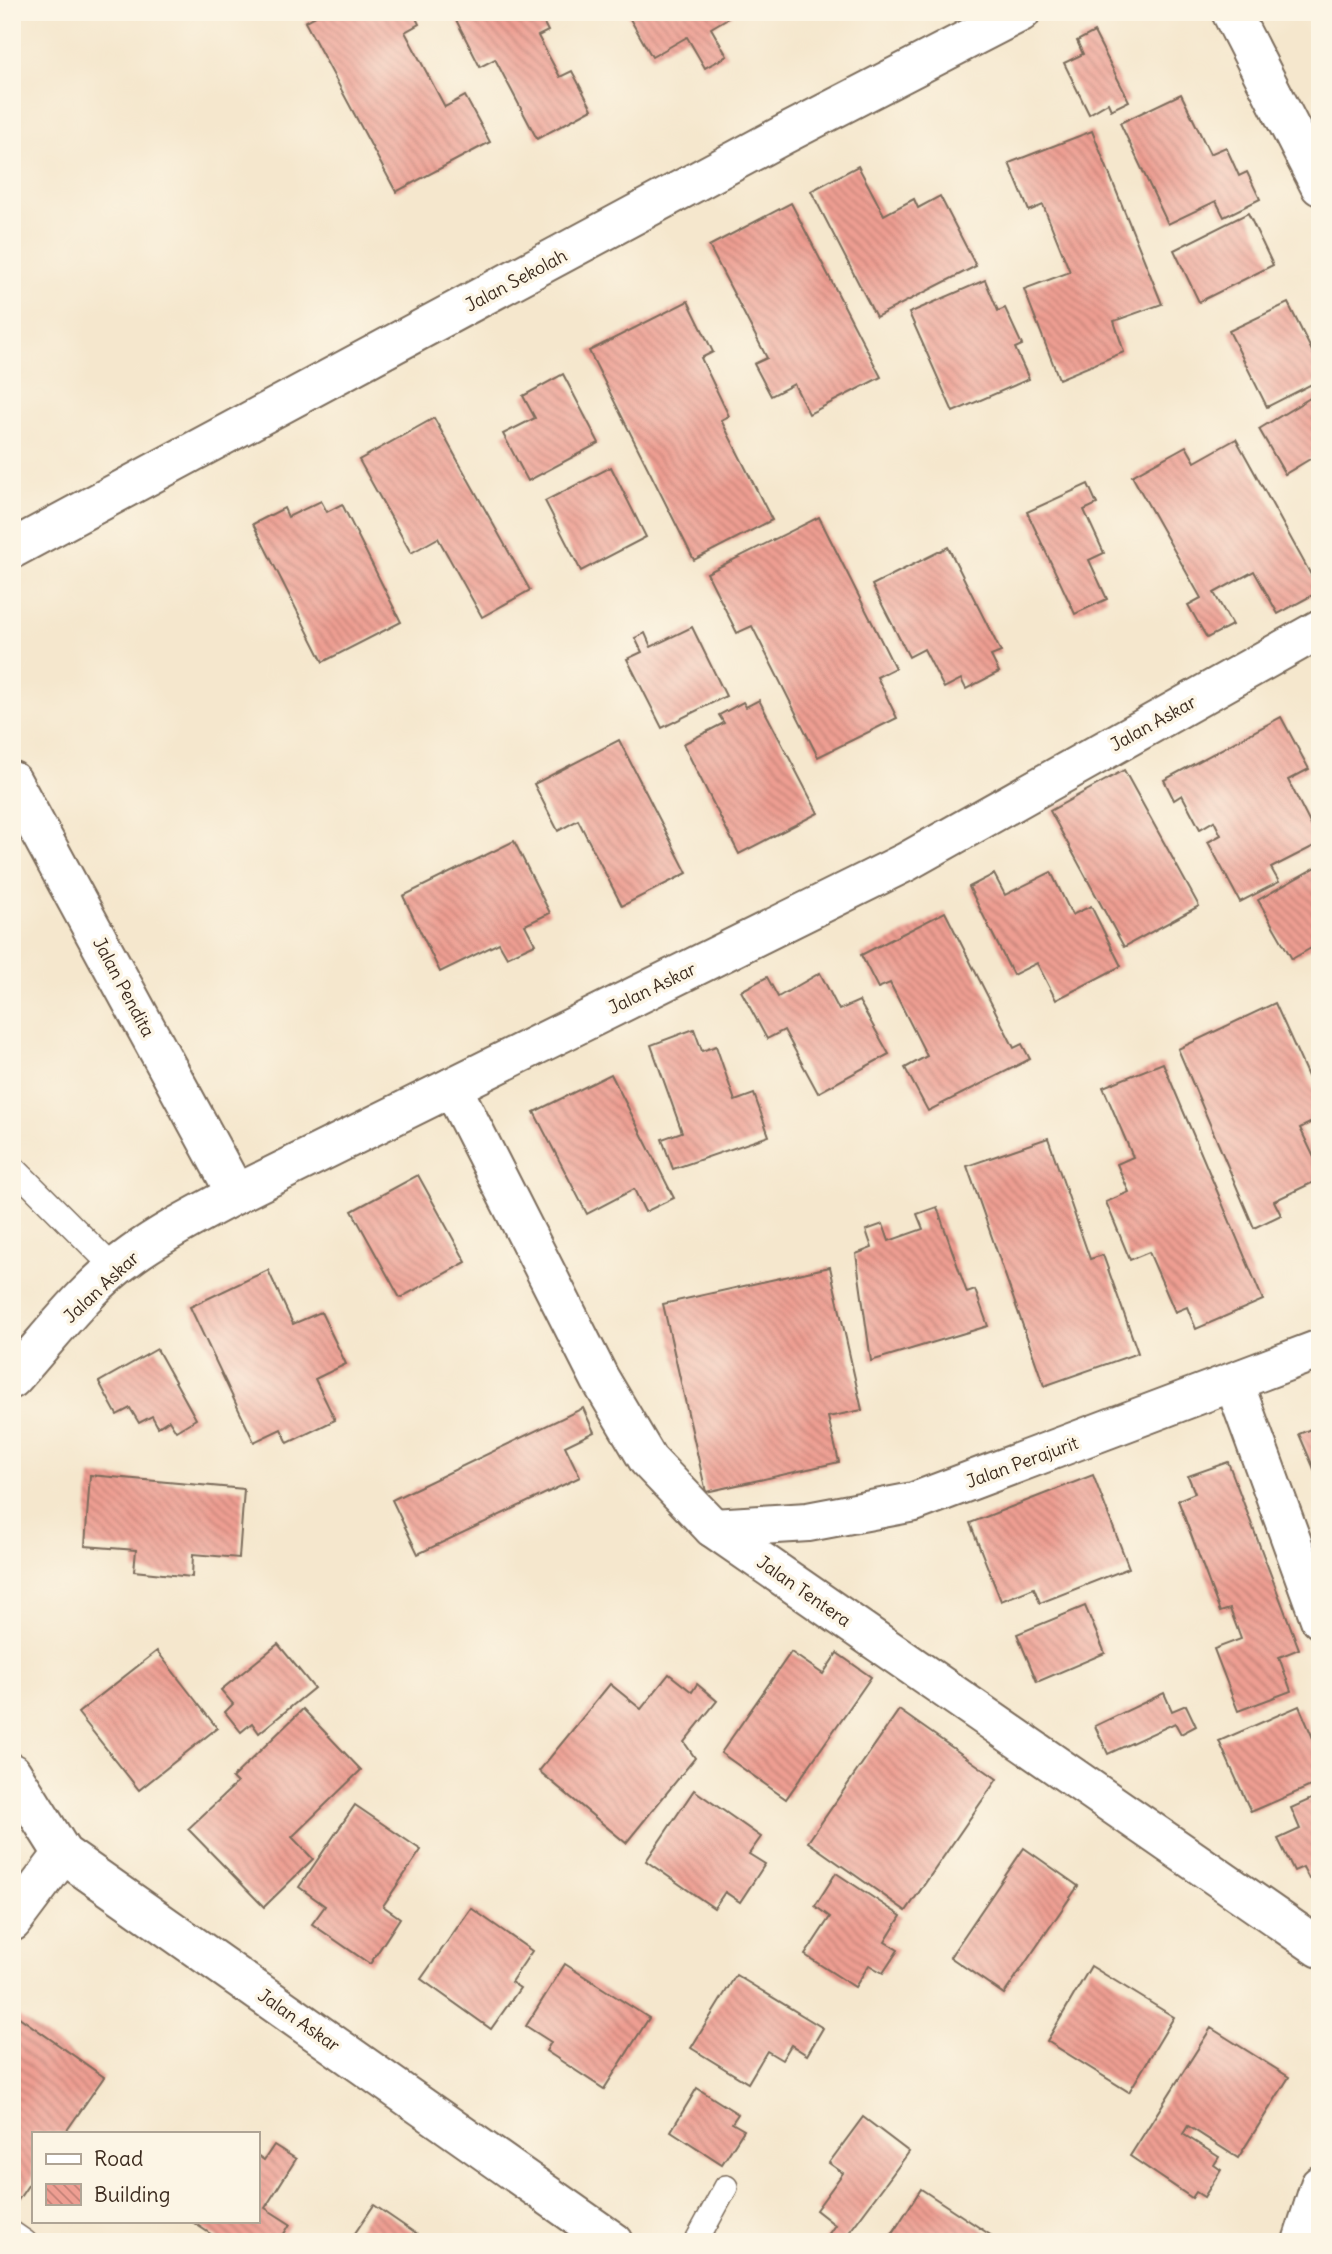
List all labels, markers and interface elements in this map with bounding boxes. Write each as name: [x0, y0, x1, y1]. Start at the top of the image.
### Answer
street label: Jalan Sekolah: [461, 244, 571, 316]
street label: Jalan Askar: [1106, 690, 1201, 756]
street label: Jalan Pendita: [88, 933, 160, 1041]
street label: Jalan Askar: [604, 957, 700, 1019]
street label: Jalan Askar: [58, 1246, 144, 1328]
street label: Jalan Perajurit: [963, 1431, 1081, 1493]
street label: Jalan Tentera: [753, 1550, 855, 1632]
street label: Jalan Askar: [254, 1983, 345, 2057]
legend: [32, 2132, 259, 2222]
text: Road: [94, 2145, 143, 2172]
text: Building: [94, 2181, 170, 2208]

